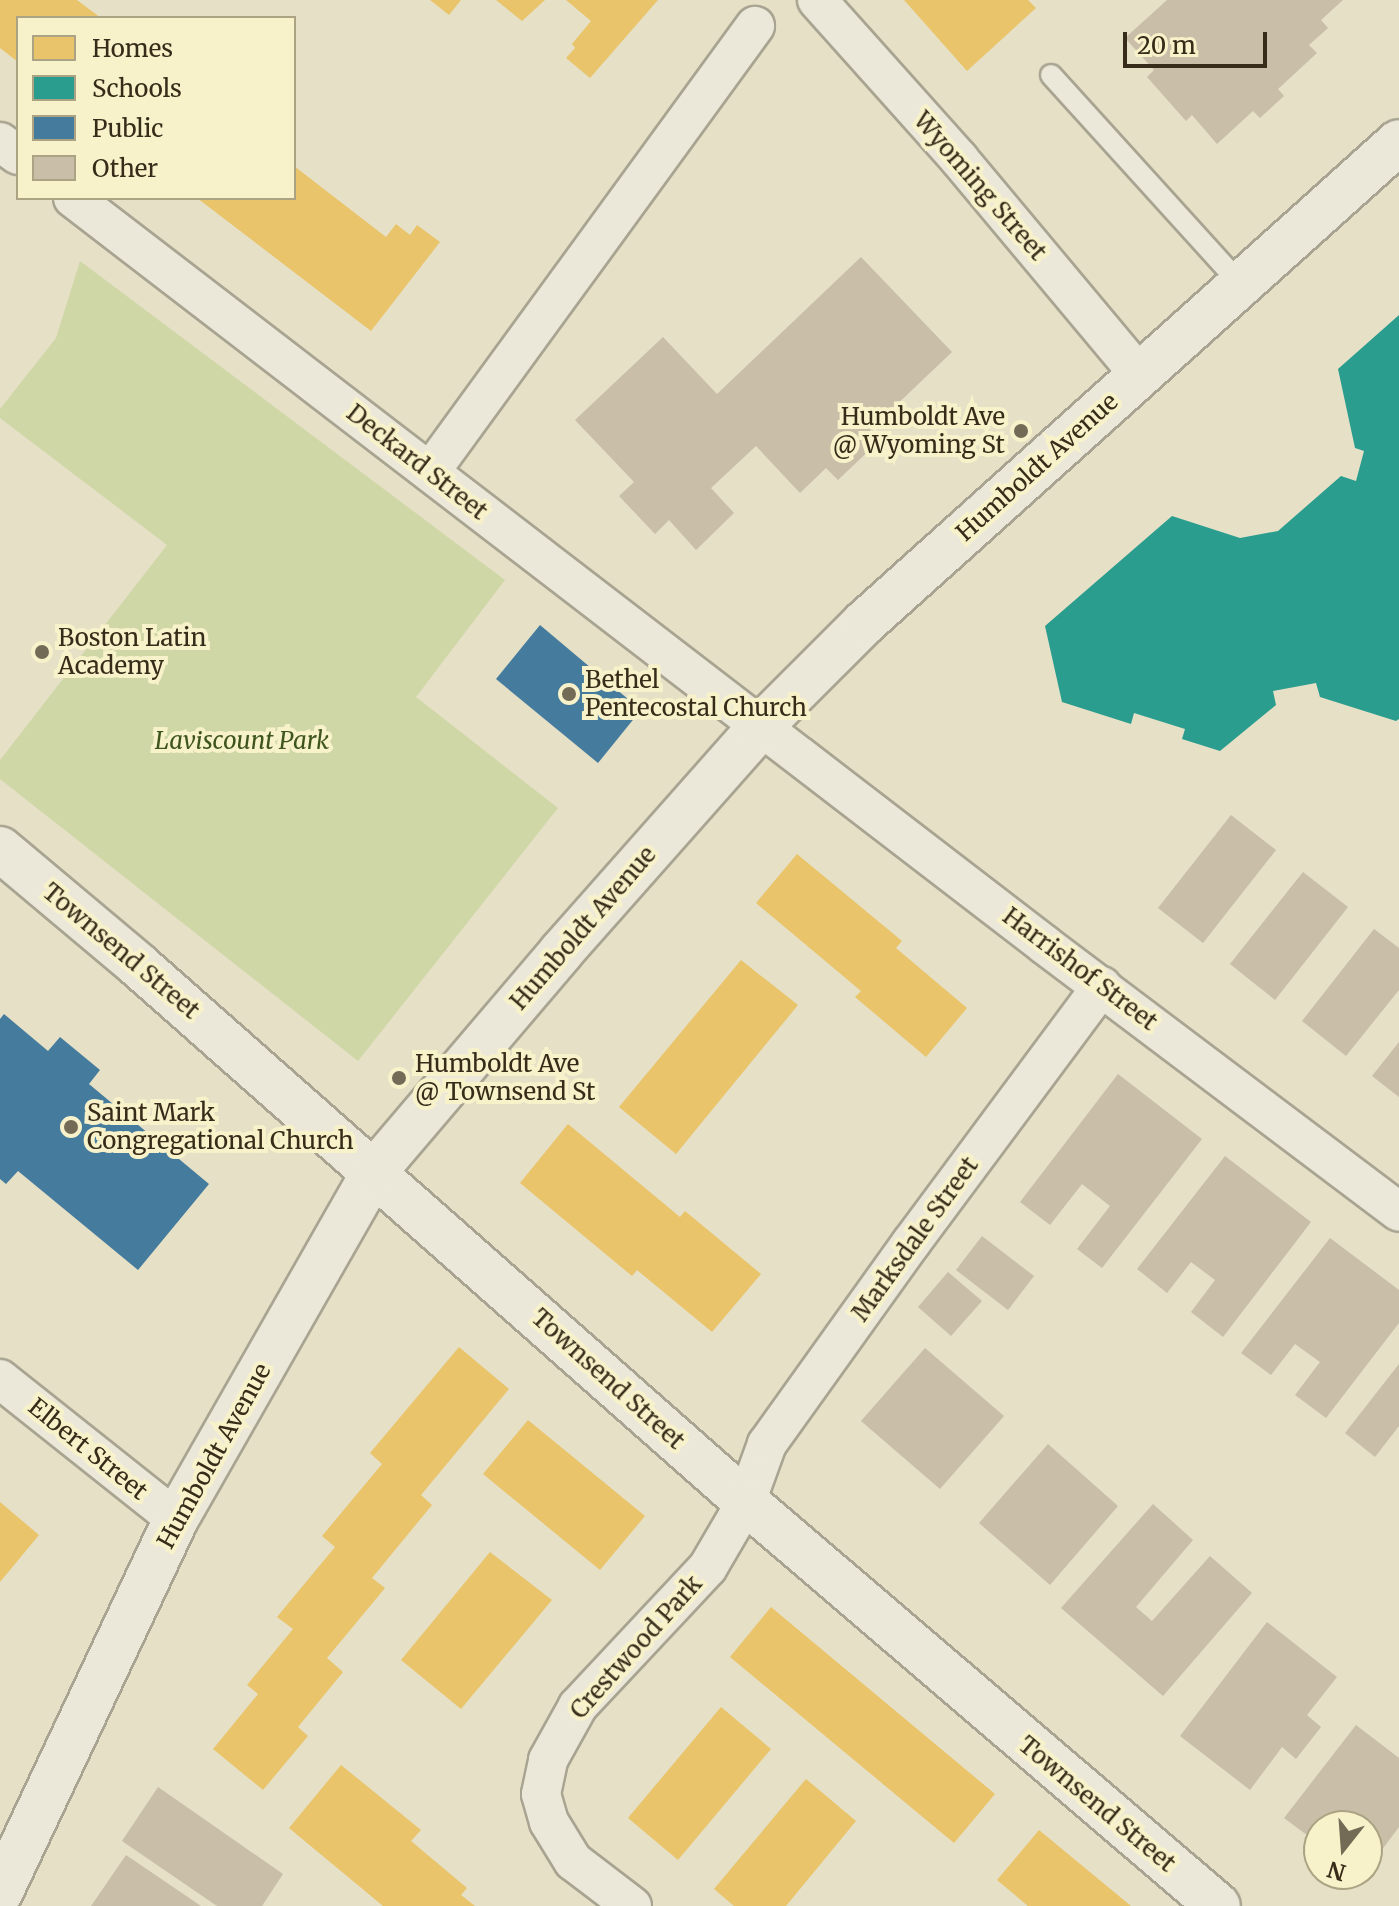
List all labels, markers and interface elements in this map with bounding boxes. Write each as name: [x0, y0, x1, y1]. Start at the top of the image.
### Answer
legend: [16, 16, 296, 200]
scale bar: [1127, 16, 1271, 66]
text: 20 m: [1137, 30, 1196, 61]
text: Homes: [92, 33, 173, 64]
text: Schools: [92, 73, 182, 104]
street label: Wyoming Street: [908, 106, 1052, 266]
text: Public: [92, 113, 163, 144]
text: Other: [92, 153, 158, 184]
street label: Humboldt Avenue: [950, 387, 1124, 547]
street label: Deckard Street: [341, 398, 493, 526]
place label: Humboldt Ave @ Wyoming St: [833, 403, 1005, 459]
marker: Humboldt Ave @ Wyoming St: [1012, 422, 1030, 440]
place label: Boston Latin Academy: [58, 624, 206, 680]
marker: Boston Latin Academy: [33, 643, 51, 661]
place label: Bethel Pentecostal Church: [585, 666, 807, 722]
marker: Bethel Pentecostal Church: [560, 685, 578, 703]
park label: Laviscount Park: [155, 727, 329, 755]
street label: Humboldt Avenue: [504, 840, 662, 1016]
street label: Townsend Street: [37, 877, 205, 1025]
street label: Harrishof Street: [997, 902, 1163, 1036]
place label: Humboldt Ave @ Townsend St: [415, 1050, 595, 1106]
marker: Humboldt Ave @ Townsend St: [390, 1069, 408, 1087]
place label: Saint Mark Congregational Church: [87, 1099, 354, 1155]
marker: Saint Mark Congregational Church: [62, 1118, 80, 1136]
street label: Marksdale Street: [846, 1151, 984, 1327]
street label: Townsend Street: [526, 1303, 690, 1455]
street label: Humboldt Avenue: [151, 1358, 277, 1554]
street label: Elbert Street: [23, 1392, 153, 1506]
street label: Crestwood Park: [564, 1569, 708, 1725]
street label: Townsend Street: [1013, 1730, 1181, 1878]
north arrow: [1303, 1810, 1383, 1890]
text: N: [1324, 1855, 1349, 1887]

